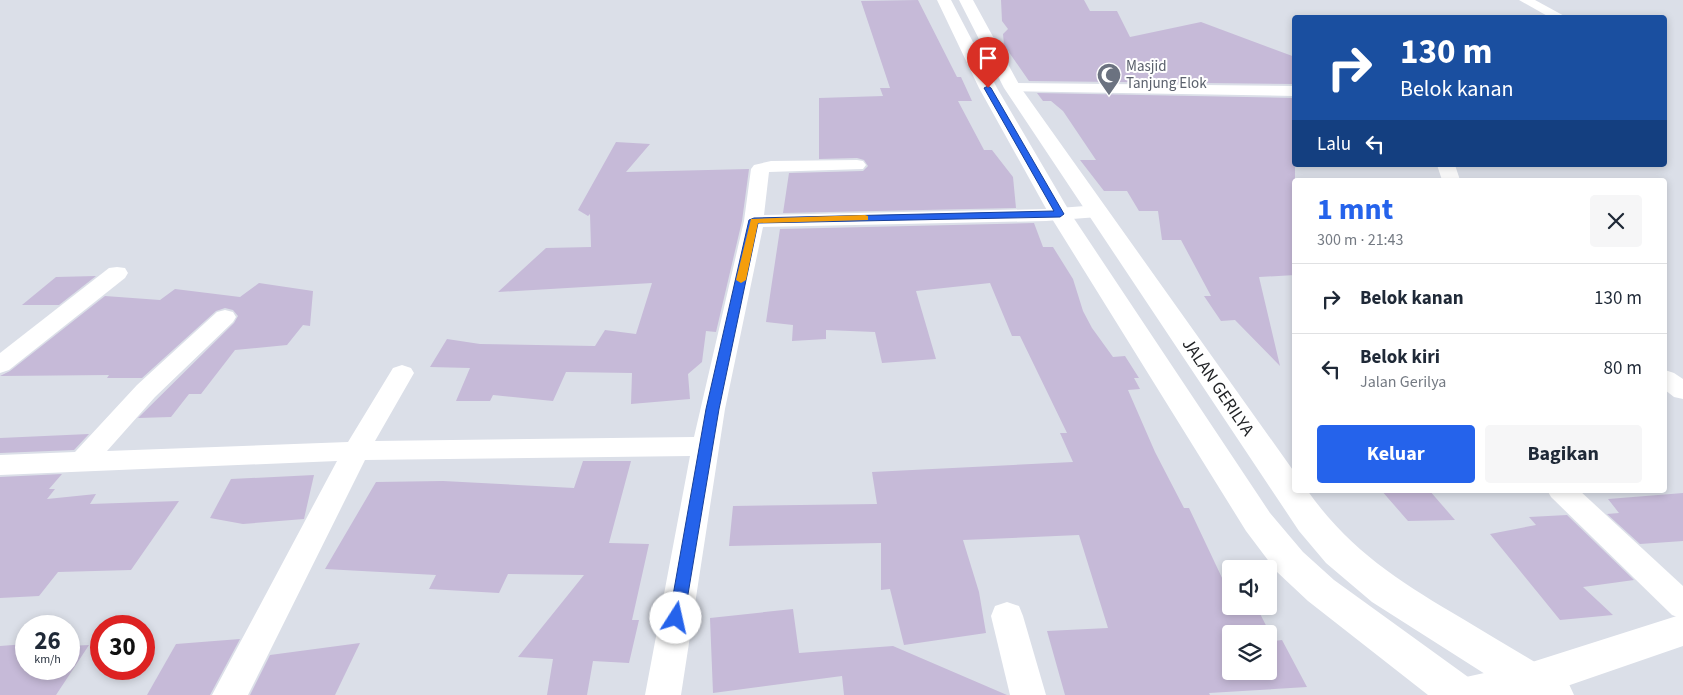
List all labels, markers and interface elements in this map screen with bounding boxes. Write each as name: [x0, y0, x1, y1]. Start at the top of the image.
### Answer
text: 130 m: [1400, 27, 1492, 77]
icon: right: [1317, 35, 1382, 100]
pin: [967, 37, 1009, 88]
icon: arrive: [974, 44, 1002, 72]
place label: Masjid Tanjung Elok: [1126, 56, 1207, 94]
mosque icon: Masjid Tanjung Elok: [1096, 62, 1122, 96]
text: Belok kanan: [1400, 73, 1514, 105]
icon: left: [1361, 130, 1389, 158]
text: Lalu: [1317, 131, 1351, 158]
text: 1 mnt: [1317, 188, 1393, 231]
button: close: [1590, 195, 1642, 247]
text: 300 m · 21:43: [1317, 229, 1404, 251]
icon: right: [1317, 285, 1345, 313]
text: Belok kanan: [1360, 285, 1464, 312]
text: 130 m: [1594, 285, 1642, 312]
street label: JALAN GERILYA: [1176, 333, 1260, 441]
text: Belok kiri: [1360, 344, 1440, 371]
icon: left: [1317, 355, 1345, 383]
text: 80 m: [1604, 355, 1642, 382]
text: Jalan Gerilya: [1360, 371, 1446, 393]
button: Keluar: [1317, 425, 1475, 483]
button: Bagikan: [1485, 425, 1642, 483]
map controls: [1222, 560, 1277, 680]
button: sound: [1222, 560, 1277, 615]
position arrow: [649, 591, 701, 643]
speed limit sign: 30: [90, 615, 155, 680]
text: 26: [34, 623, 61, 659]
button: layers: [1222, 625, 1277, 680]
text: km/h: [34, 651, 61, 668]

